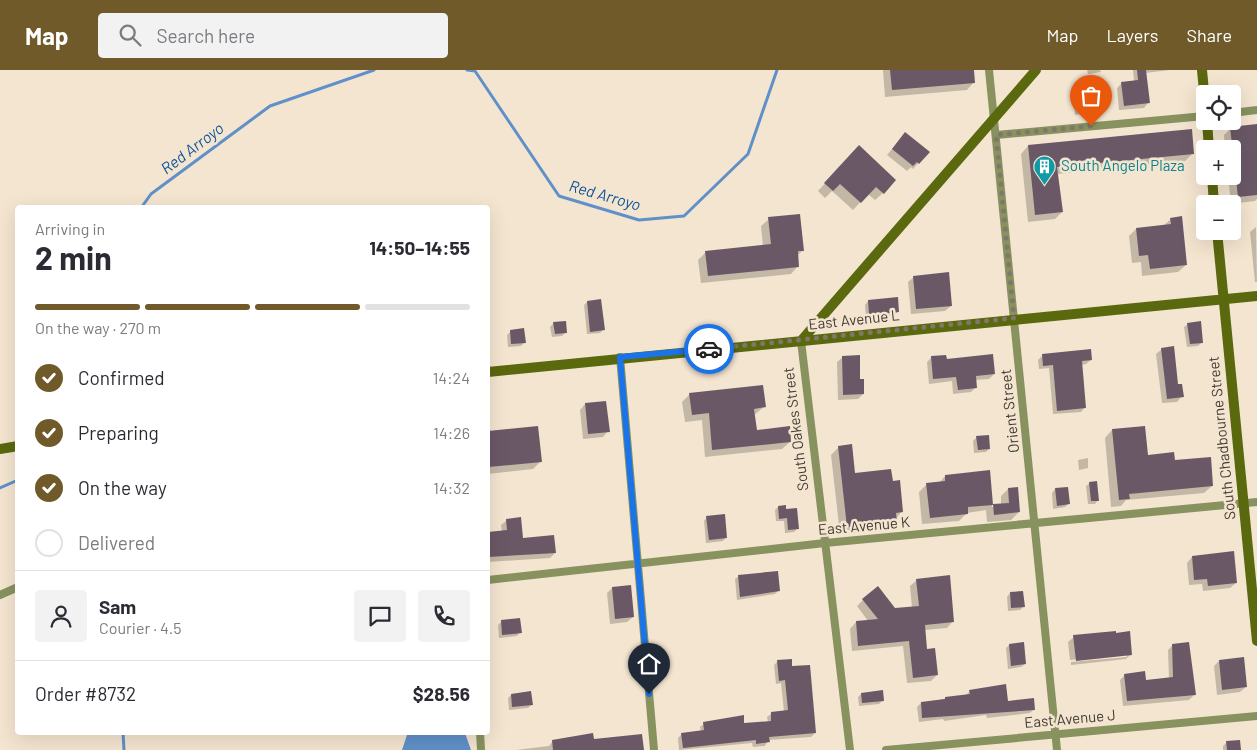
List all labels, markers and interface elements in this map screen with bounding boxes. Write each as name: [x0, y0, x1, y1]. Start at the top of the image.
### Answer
search box: [98, 13, 448, 58]
text: Map: [25, 21, 68, 50]
icon: search: [116, 21, 144, 49]
text: Search here: [156, 24, 255, 47]
text: Map: [1046, 24, 1078, 46]
text: Layers: [1106, 24, 1159, 46]
text: Share: [1187, 24, 1232, 46]
pin: [1070, 75, 1112, 126]
icon: bag: [1077, 82, 1105, 110]
map controls: [1196, 85, 1241, 240]
button: locate: [1196, 85, 1241, 130]
water label: Red Arroyo: [157, 118, 227, 177]
button: +: [1196, 140, 1241, 185]
building icon: South Angelo Plaza: [1033, 154, 1057, 185]
place label: South Angelo Plaza: [1061, 156, 1185, 174]
water label: Red Arroyo: [567, 175, 643, 214]
button: −: [1196, 195, 1241, 240]
text: Arriving in: [35, 219, 105, 238]
text: 14:50–14:55: [369, 236, 470, 259]
text: 2 min: [35, 238, 112, 276]
street label: East Avenue L: [807, 305, 900, 333]
text: On the way · 270 m: [35, 318, 161, 337]
courier: [684, 324, 734, 374]
icon: car: [695, 335, 723, 363]
street label: South Chadbourne Street: [1203, 355, 1239, 521]
icon: check: [35, 364, 63, 392]
text: Confirmed: [78, 366, 165, 389]
street label: South Oakes Street: [778, 366, 812, 492]
text: 14:24: [433, 368, 470, 387]
street label: Orient Street: [996, 368, 1022, 454]
icon: check: [35, 419, 63, 447]
text: Preparing: [78, 421, 159, 444]
text: 14:26: [433, 423, 470, 442]
icon: check: [35, 474, 63, 502]
text: On the way: [78, 476, 167, 499]
text: 14:32: [433, 478, 470, 497]
street label: East Avenue K: [817, 512, 911, 538]
text: Delivered: [78, 531, 155, 554]
button: person: [35, 590, 87, 642]
button: chat: [354, 590, 406, 642]
button: phone: [418, 590, 470, 642]
text: Sam: [99, 595, 136, 618]
text: Courier · 4.5: [99, 618, 182, 637]
pin: [628, 643, 670, 694]
icon: home: [635, 650, 663, 678]
text: Order #8732: [35, 682, 136, 705]
text: $28.56: [413, 682, 470, 705]
street label: East Avenue J: [1023, 705, 1116, 731]

